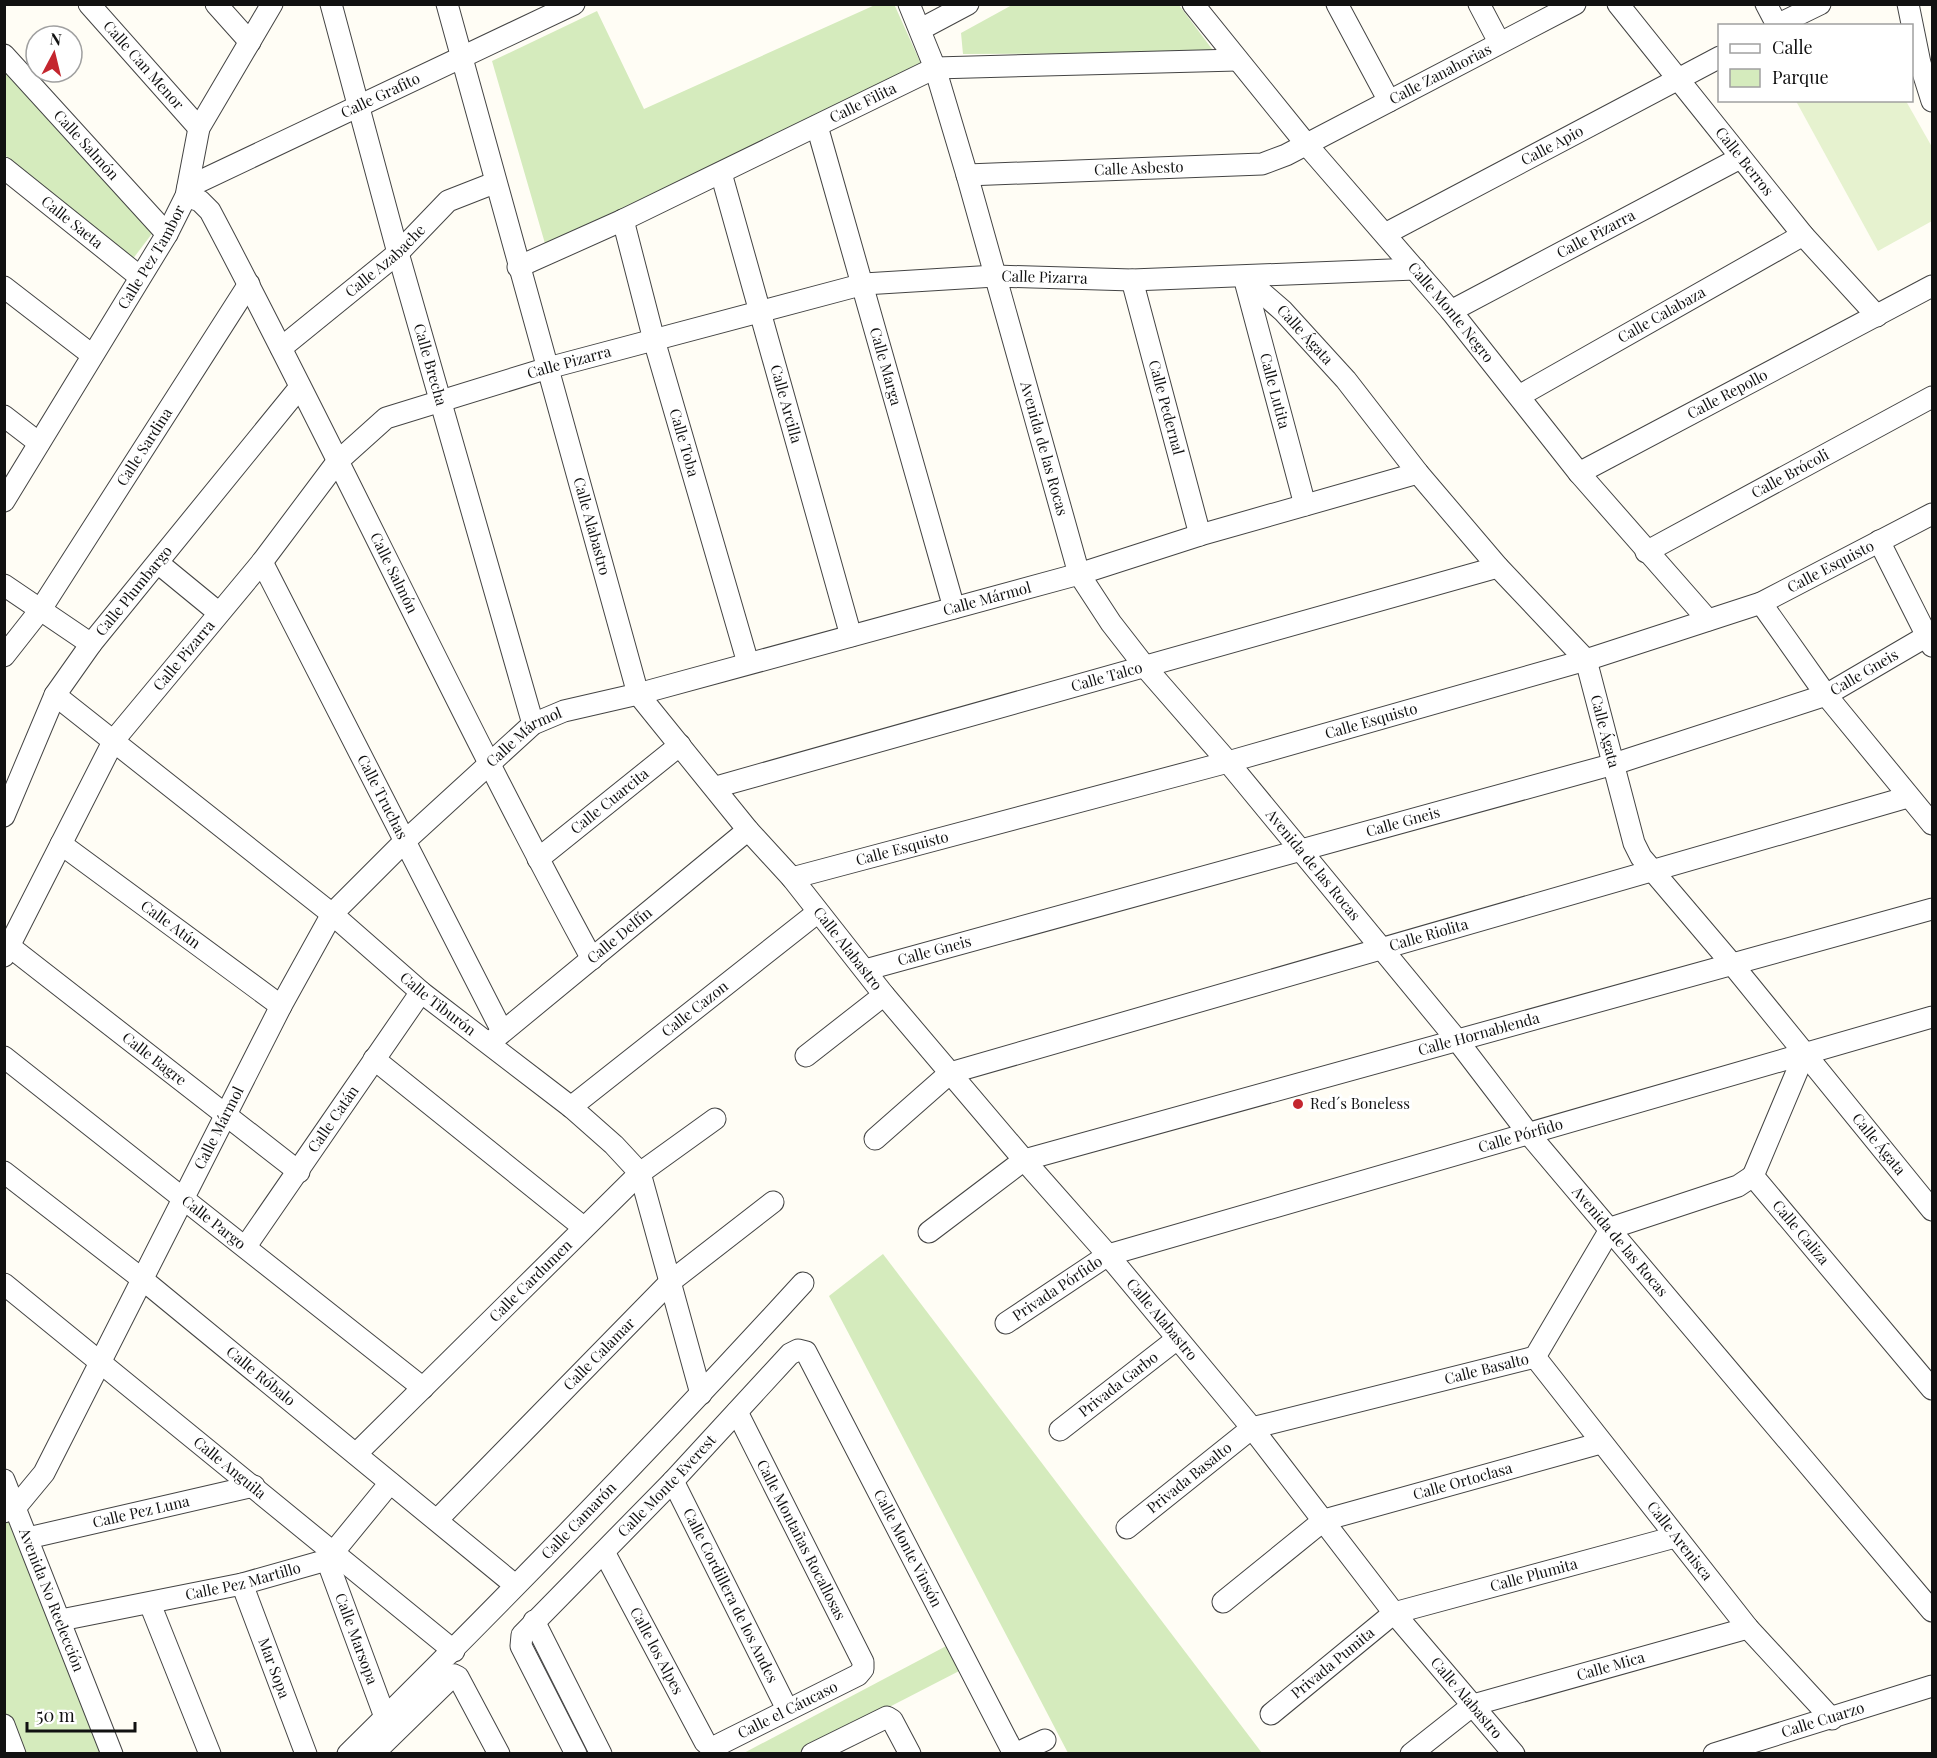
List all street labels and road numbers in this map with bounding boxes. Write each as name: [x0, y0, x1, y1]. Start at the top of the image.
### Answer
street label: Calle Can Menor: [99, 16, 189, 114]
street label: Calle Zanahorias: [1385, 38, 1495, 108]
street label: Calle Grafito: [337, 68, 423, 122]
street label: Calle Filita: [826, 77, 900, 127]
street label: Calle Salmón: [50, 105, 124, 184]
street label: Calle Apio: [1517, 120, 1586, 170]
street label: Calle Berros: [1711, 123, 1779, 200]
street label: Calle Asbesto: [1094, 156, 1184, 179]
street label: Calle Saeta: [38, 191, 108, 253]
street label: Calle Pez Tambor: [112, 201, 189, 313]
street label: Calle Pizarra: [1553, 204, 1639, 262]
street label: Calle Azabache: [341, 220, 429, 301]
street label: Calle Monte Negro: [1404, 257, 1499, 366]
street label: Calle Pizarra: [1001, 265, 1088, 288]
street label: Calle Calabaza: [1614, 281, 1709, 347]
street label: Calle Ágata: [1273, 300, 1338, 369]
street label: Calle Brecha: [410, 321, 452, 408]
street label: Calle Marga: [866, 325, 907, 408]
street label: Calle Pizarra: [524, 341, 613, 383]
street label: Calle Lutita: [1256, 351, 1295, 431]
street label: Calle Pedernal: [1145, 358, 1189, 457]
street label: Calle Arcilla: [766, 362, 808, 446]
street label: Calle Repollo: [1683, 364, 1771, 423]
street label: Avenida de las Rocas: [1016, 378, 1073, 518]
street label: Calle Sardina: [111, 403, 176, 490]
street label: Calle Toba: [665, 406, 704, 479]
street label: Calle Brócoli: [1747, 444, 1833, 502]
street label: Calle Alabastro: [569, 475, 616, 577]
street label: Calle Salmón: [366, 529, 423, 616]
street label: Calle Esquisto: [1783, 535, 1877, 597]
street label: Calle Plumbargo: [90, 541, 176, 640]
street label: Calle Mármol: [941, 577, 1033, 620]
street label: Calle Pizarra: [148, 615, 219, 695]
street label: Calle Gneis: [1826, 644, 1901, 700]
street label: Calle Talco: [1068, 657, 1145, 696]
street label: Calle Ágata: [1587, 692, 1625, 770]
street label: Calle Esquisto: [1322, 698, 1419, 743]
street label: Calle Mármol: [481, 702, 565, 771]
street label: Calle Truchas: [353, 751, 413, 842]
street label: Calle Cuarcita: [566, 763, 653, 838]
street label: Calle Gneis: [1364, 801, 1442, 841]
street label: Avenida de las Rocas: [1261, 804, 1365, 924]
street label: Calle Esquisto: [853, 826, 951, 870]
street label: Calle Atún: [137, 895, 205, 953]
street label: Calle Delfín: [582, 902, 656, 968]
street label: Calle Alabastro: [809, 902, 887, 994]
street label: Calle Riolita: [1387, 913, 1471, 955]
street label: Calle Gneis: [895, 930, 973, 970]
street label: Calle Tiburón: [396, 967, 480, 1040]
street label: Calle Cazon: [657, 976, 732, 1041]
street label: Calle Hornablenda: [1415, 1007, 1542, 1060]
street label: Calle Bagre: [118, 1027, 191, 1090]
street label: Calle Catán: [302, 1081, 363, 1156]
street label: Calle Mármol: [189, 1083, 248, 1172]
street label: Calle Ágata: [1848, 1108, 1911, 1179]
street label: Calle Pórfido: [1476, 1113, 1565, 1157]
street label: Avenida de las Rocas: [1568, 1181, 1673, 1301]
street label: Calle Pargo: [178, 1190, 250, 1253]
street label: Calle Caliza: [1768, 1195, 1835, 1269]
street label: Calle Cardumen: [484, 1235, 576, 1326]
street label: Privada Pórfido: [1008, 1251, 1106, 1325]
street label: Calle Alabastro: [1123, 1274, 1202, 1364]
street label: Calle Calamar: [558, 1312, 639, 1394]
street label: Calle Róbalo: [222, 1341, 300, 1410]
street label: Privada Garbo: [1074, 1347, 1162, 1421]
street label: Calle Basalto: [1442, 1348, 1531, 1388]
street label: Calle Monte Everest: [613, 1430, 720, 1541]
street label: Calle Anguila: [190, 1432, 271, 1503]
street label: Privada Basalto: [1142, 1437, 1235, 1517]
street label: Calle Montañas Rocallosas: [753, 1456, 851, 1623]
street label: Calle Ortoclasa: [1410, 1457, 1515, 1504]
street label: Calle Camarón: [536, 1477, 620, 1563]
street label: Calle Monte Vinsón: [870, 1486, 947, 1610]
street label: Calle Pez Luna: [90, 1490, 192, 1532]
street label: Calle Arenisca: [1643, 1497, 1718, 1584]
street label: Calle Cordillera de los Andes: [679, 1504, 783, 1686]
street label: Avenida No Reelección: [15, 1524, 90, 1674]
street label: Calle Plumita: [1488, 1553, 1580, 1596]
street label: Calle Pez Martillo: [183, 1557, 303, 1604]
street label: Calle Marsopa: [331, 1590, 383, 1687]
street label: Calle los Alpes: [626, 1603, 689, 1698]
street label: Privada Pumita: [1286, 1622, 1379, 1703]
street label: Mar Sopa: [254, 1635, 295, 1701]
street label: Calle Mica: [1574, 1646, 1647, 1685]
street label: Calle Alabastro: [1427, 1652, 1507, 1742]
street label: Calle el Cáucaso: [734, 1676, 841, 1743]
street label: Calle Cuarzo: [1778, 1697, 1867, 1741]

